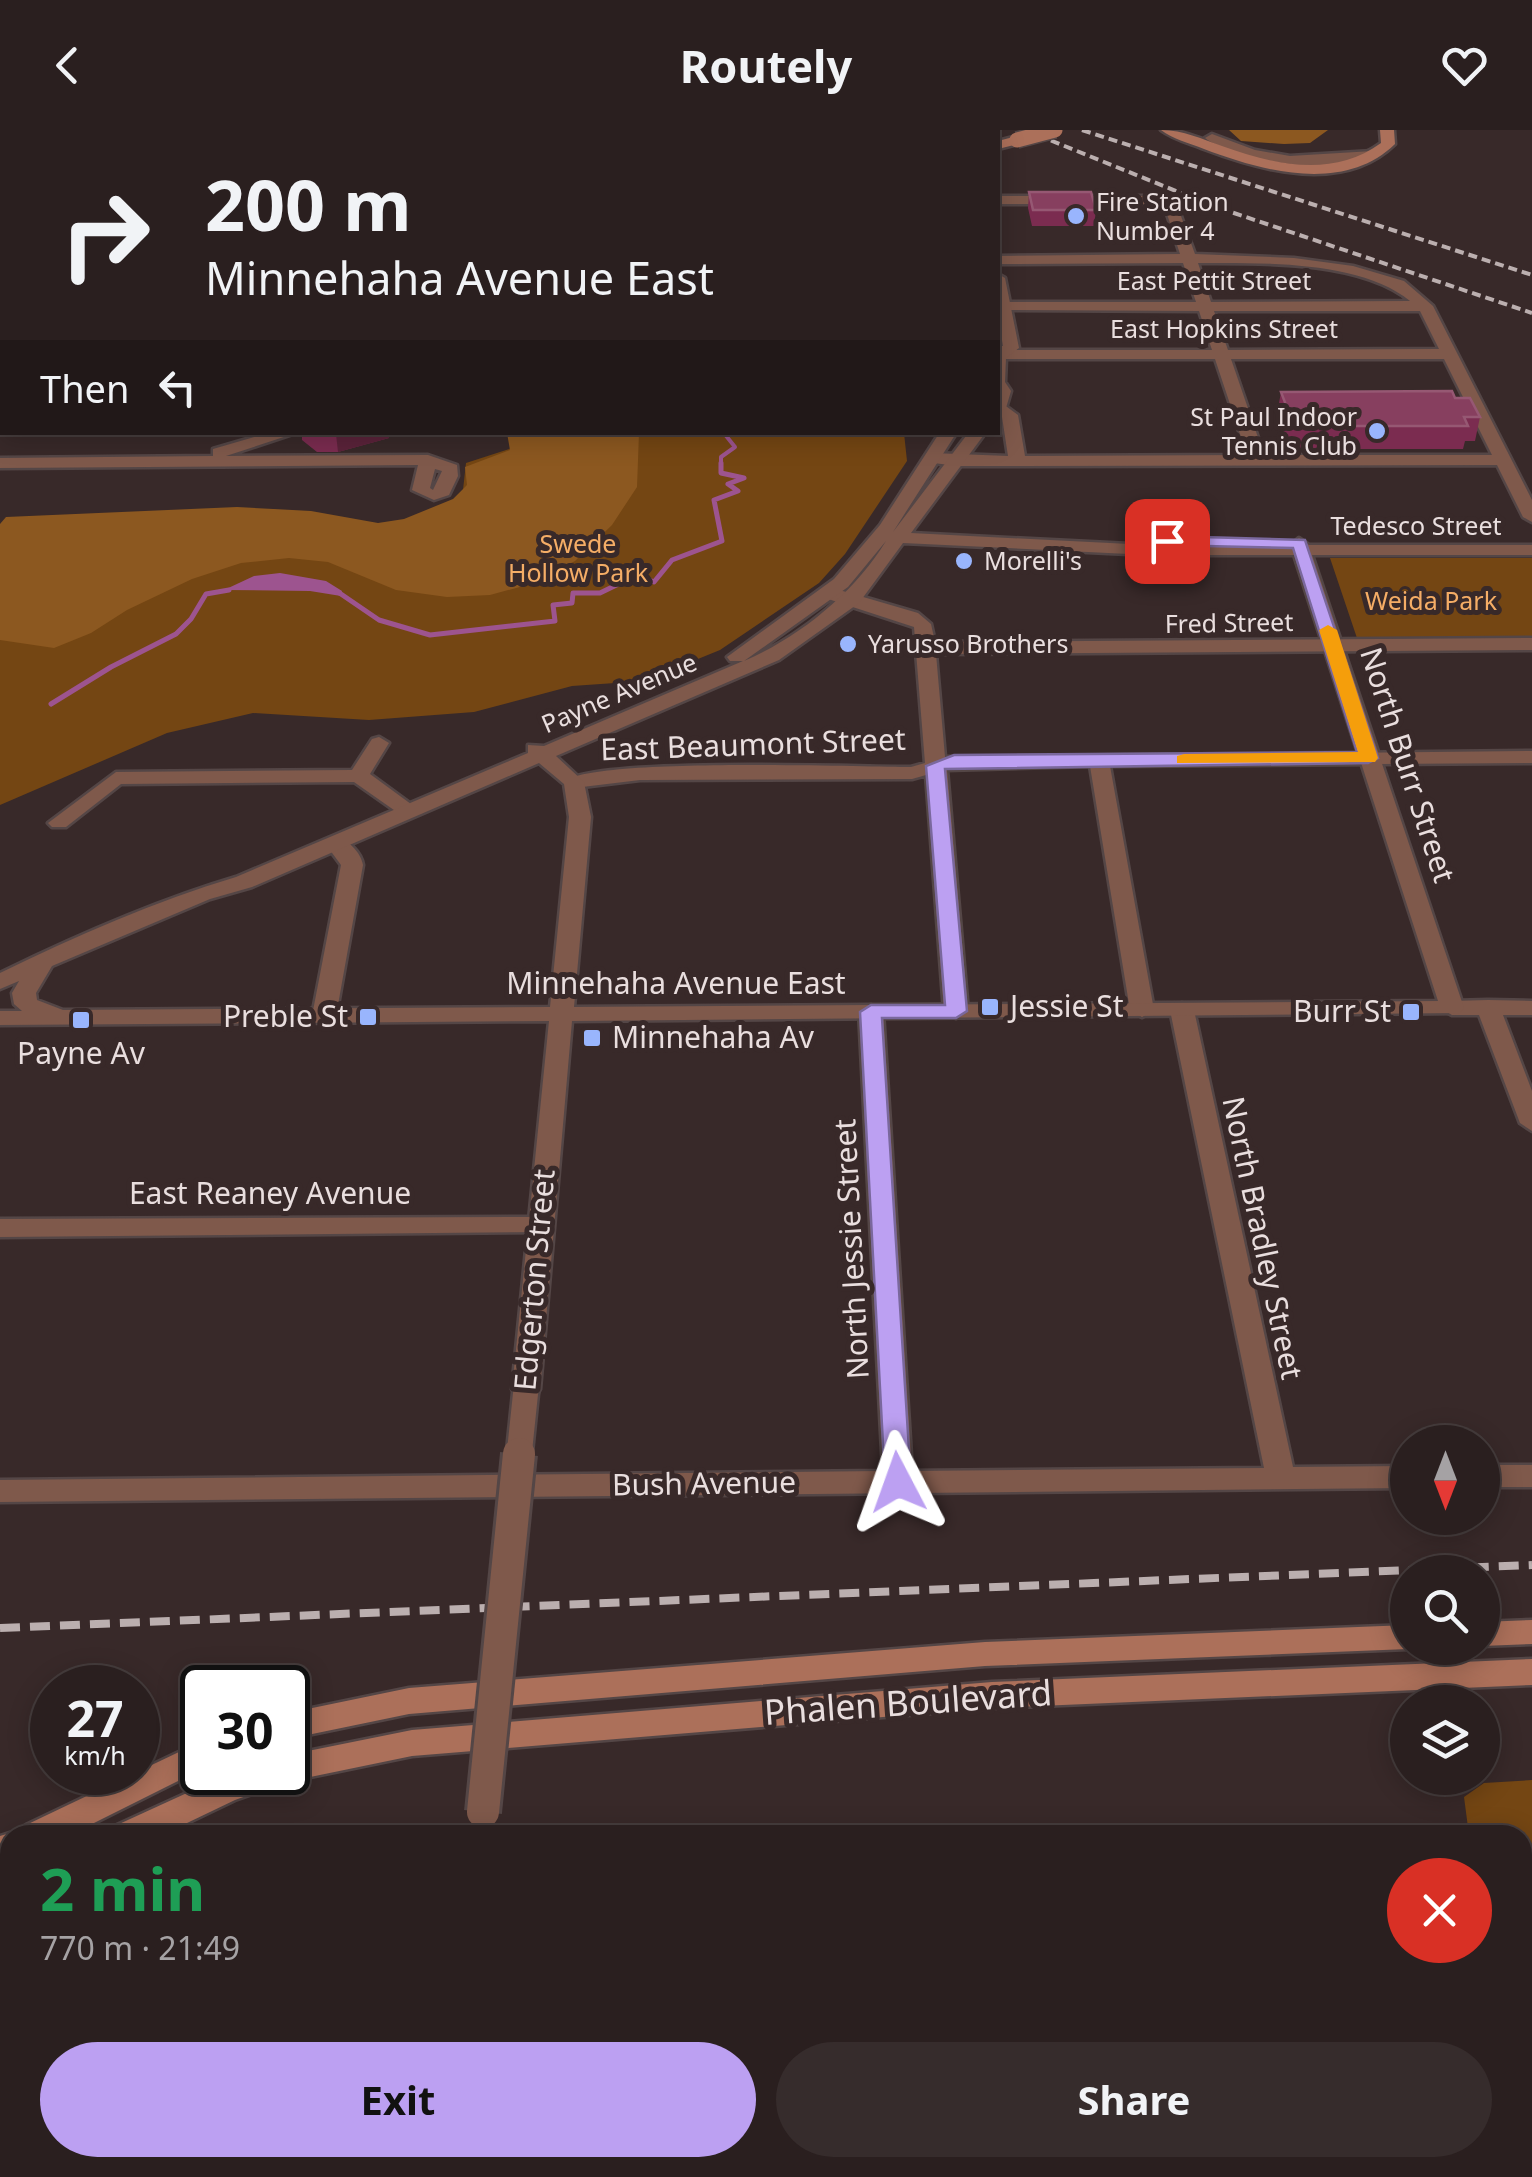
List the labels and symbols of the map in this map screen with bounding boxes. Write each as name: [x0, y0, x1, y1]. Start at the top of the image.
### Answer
place label: Fire Station Number 4: [1096, 184, 1229, 247]
marker: Fire Station Number 4: [1065, 205, 1087, 227]
street label: East Pettit Street: [1117, 263, 1311, 297]
street label: East Hopkins Street: [1110, 311, 1338, 345]
place label: St Paul Indoor Tennis Club: [1190, 399, 1357, 462]
marker: St Paul Indoor Tennis Club: [1366, 420, 1388, 442]
pin: [1125, 499, 1210, 584]
street label: Tedesco Street: [1330, 508, 1502, 542]
park label: Swede Hollow Park: [508, 526, 649, 589]
place label: Morelli's: [984, 543, 1082, 577]
marker: Morelli's: [953, 550, 975, 572]
park label: Weida Park: [1365, 583, 1498, 617]
street label: Fred Street: [1164, 604, 1294, 640]
place label: Yarusso Brothers: [868, 626, 1068, 660]
marker: Yarusso Brothers: [837, 633, 859, 655]
street label: North Burr Street: [1351, 642, 1466, 887]
street label: Payne Avenue: [536, 644, 702, 740]
street label: East Beaumont Street: [600, 718, 906, 769]
street label: Minnehaha Avenue East: [506, 962, 846, 1003]
place label: Jessie St: [1007, 985, 1124, 1026]
place label: Burr St: [1293, 990, 1391, 1031]
place label: Preble St: [223, 995, 348, 1036]
marker: Jessie St: [979, 996, 1001, 1018]
marker: Burr St: [1400, 1001, 1422, 1023]
marker: Preble St: [357, 1006, 379, 1028]
marker: Payne Av: [70, 1009, 92, 1031]
place label: Minnehaha Av: [612, 1016, 815, 1057]
marker: Minnehaha Av: [581, 1027, 603, 1049]
place label: Payne Av: [17, 1032, 146, 1073]
street label: North Bradley Street: [1213, 1093, 1313, 1383]
street label: North Jessie Street: [823, 1118, 878, 1380]
street label: Edgerton Street: [503, 1167, 564, 1392]
street label: East Reaney Avenue: [129, 1172, 411, 1213]
north arrow: [1390, 1425, 1500, 1535]
position arrow: [846, 1430, 950, 1534]
street label: Bush Avenue: [612, 1460, 796, 1505]
speed limit sign: 30: [180, 1665, 310, 1795]
street label: Phalen Boulevard: [762, 1668, 1053, 1735]

